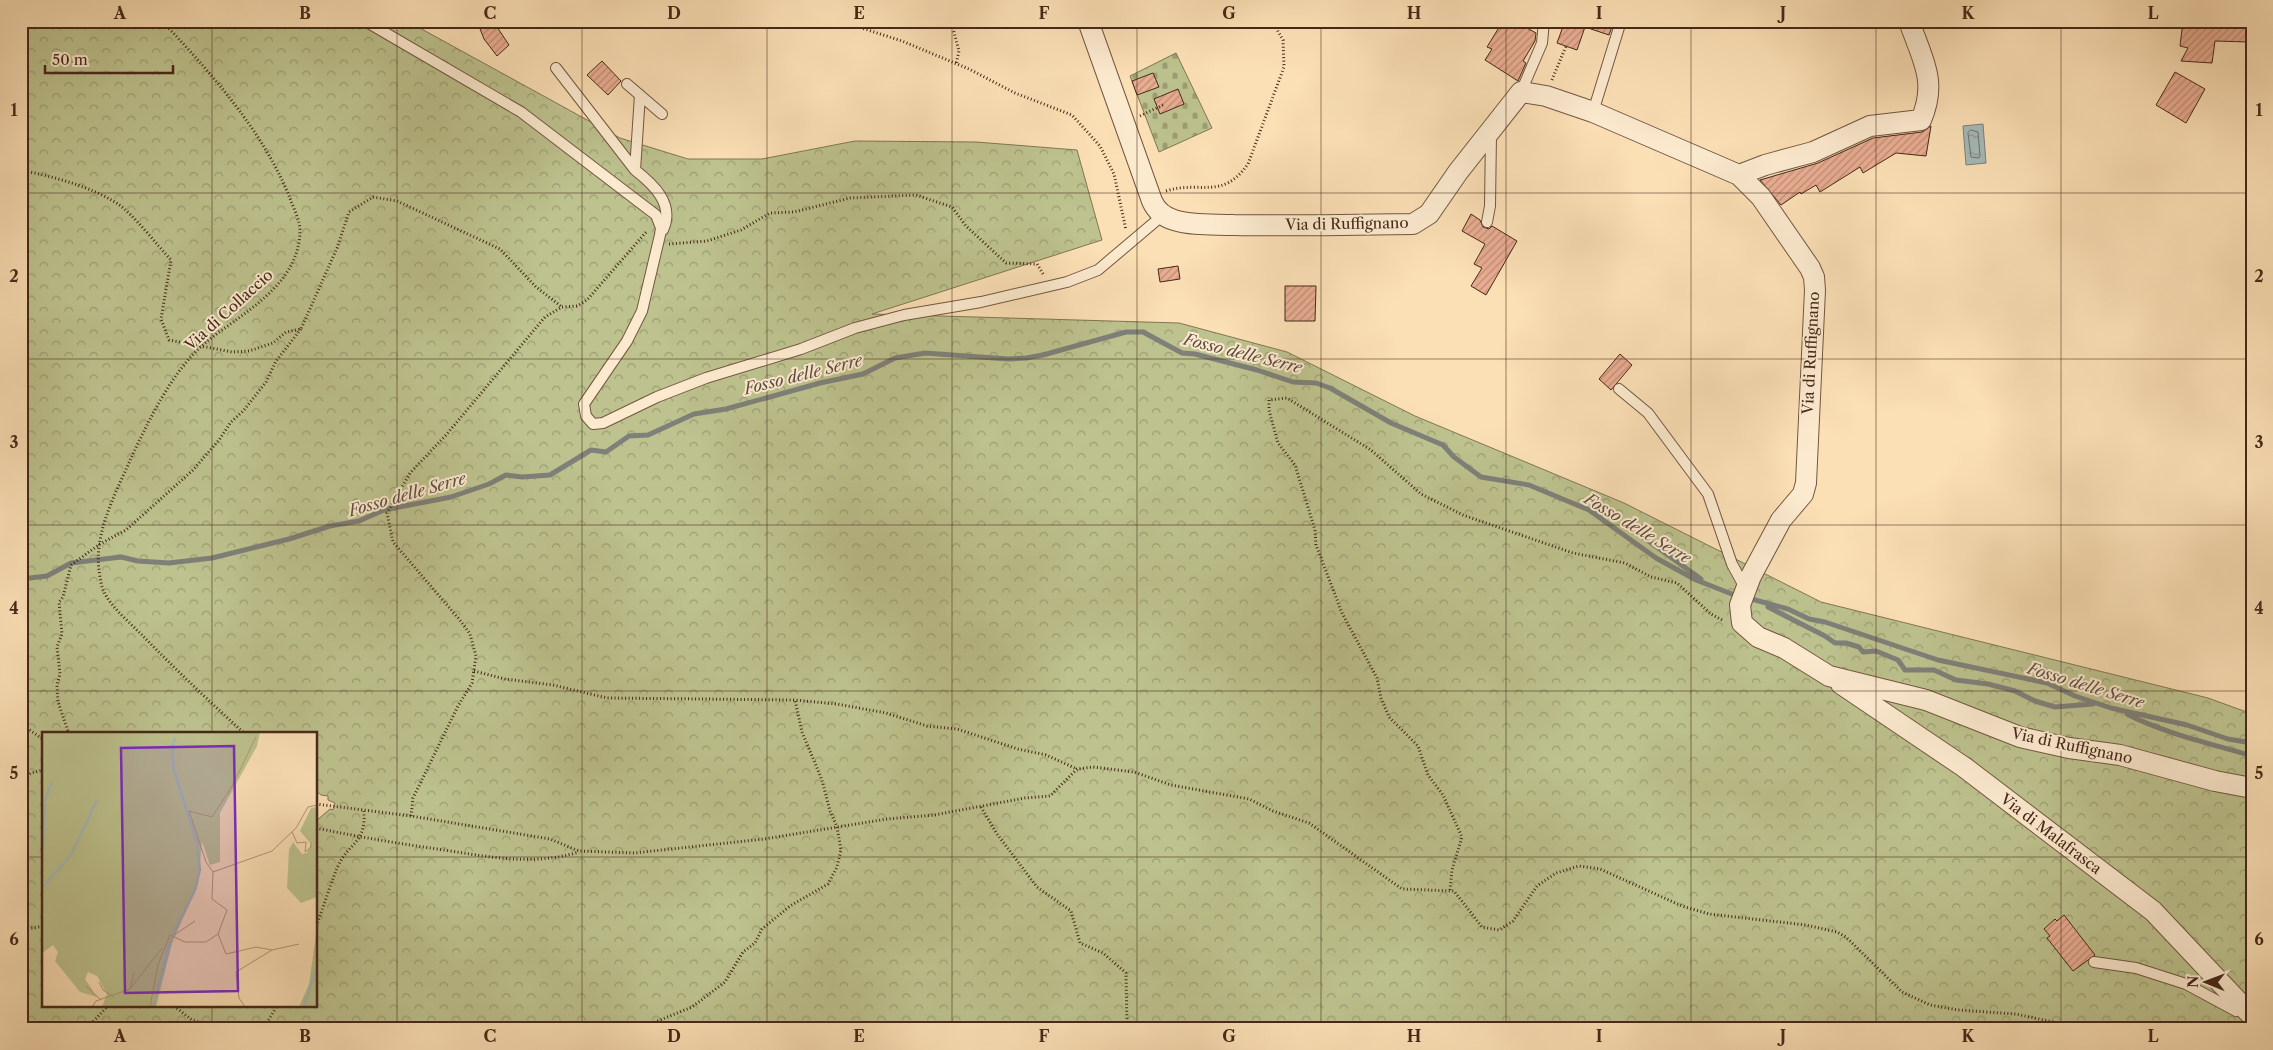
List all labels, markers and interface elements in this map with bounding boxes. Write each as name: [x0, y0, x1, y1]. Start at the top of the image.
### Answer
text: A: [113, 3, 127, 23]
text: B: [299, 3, 311, 23]
text: C: [484, 3, 496, 23]
text: D: [667, 3, 681, 23]
text: E: [853, 3, 865, 23]
text: F: [1039, 3, 1050, 23]
text: G: [1222, 3, 1236, 23]
text: H: [1407, 3, 1421, 23]
text: I: [1596, 3, 1603, 23]
text: J: [1777, 3, 1786, 23]
text: K: [1962, 3, 1976, 23]
text: L: [2147, 3, 2159, 23]
scale bar: [45, 42, 172, 74]
text: 50 m: [52, 50, 88, 69]
text: 1: [10, 100, 18, 120]
text: 1: [2255, 100, 2263, 120]
street label: Via di Ruffignano: [1284, 213, 1409, 234]
street label: Via di Collaccio: [180, 265, 277, 355]
text: 2: [9, 266, 19, 286]
text: 2: [2254, 266, 2264, 286]
street label: Via di Ruffignano: [1798, 291, 1823, 416]
water label: Fosso delle Serre: [1180, 328, 1305, 378]
water label: Fosso delle Serre: [740, 349, 865, 399]
text: 3: [9, 432, 19, 452]
text: 3: [2254, 432, 2264, 452]
water label: Fosso delle Serre: [344, 467, 469, 521]
water label: Fosso delle Serre: [1579, 487, 1696, 568]
text: 4: [9, 598, 19, 618]
text: 4: [2254, 598, 2264, 618]
water label: Fosso delle Serre: [2023, 657, 2148, 713]
street label: Via di Ruffignano: [2009, 723, 2134, 768]
inset map: [42, 732, 318, 1008]
text: 5: [10, 763, 19, 783]
text: 5: [2255, 763, 2264, 783]
street label: Via di Malafrasca: [1996, 789, 2106, 878]
text: 6: [9, 929, 19, 949]
text: 6: [2254, 929, 2264, 949]
north arrow: [2180, 958, 2230, 1008]
text: N: [2184, 976, 2202, 988]
text: A: [113, 1026, 127, 1046]
text: B: [299, 1026, 311, 1046]
text: C: [484, 1026, 496, 1046]
text: D: [667, 1026, 681, 1046]
text: E: [853, 1026, 865, 1046]
text: F: [1039, 1026, 1050, 1046]
text: G: [1222, 1026, 1236, 1046]
text: H: [1407, 1026, 1421, 1046]
text: I: [1596, 1026, 1603, 1046]
text: J: [1777, 1026, 1786, 1046]
text: K: [1962, 1026, 1976, 1046]
text: L: [2147, 1026, 2159, 1046]

